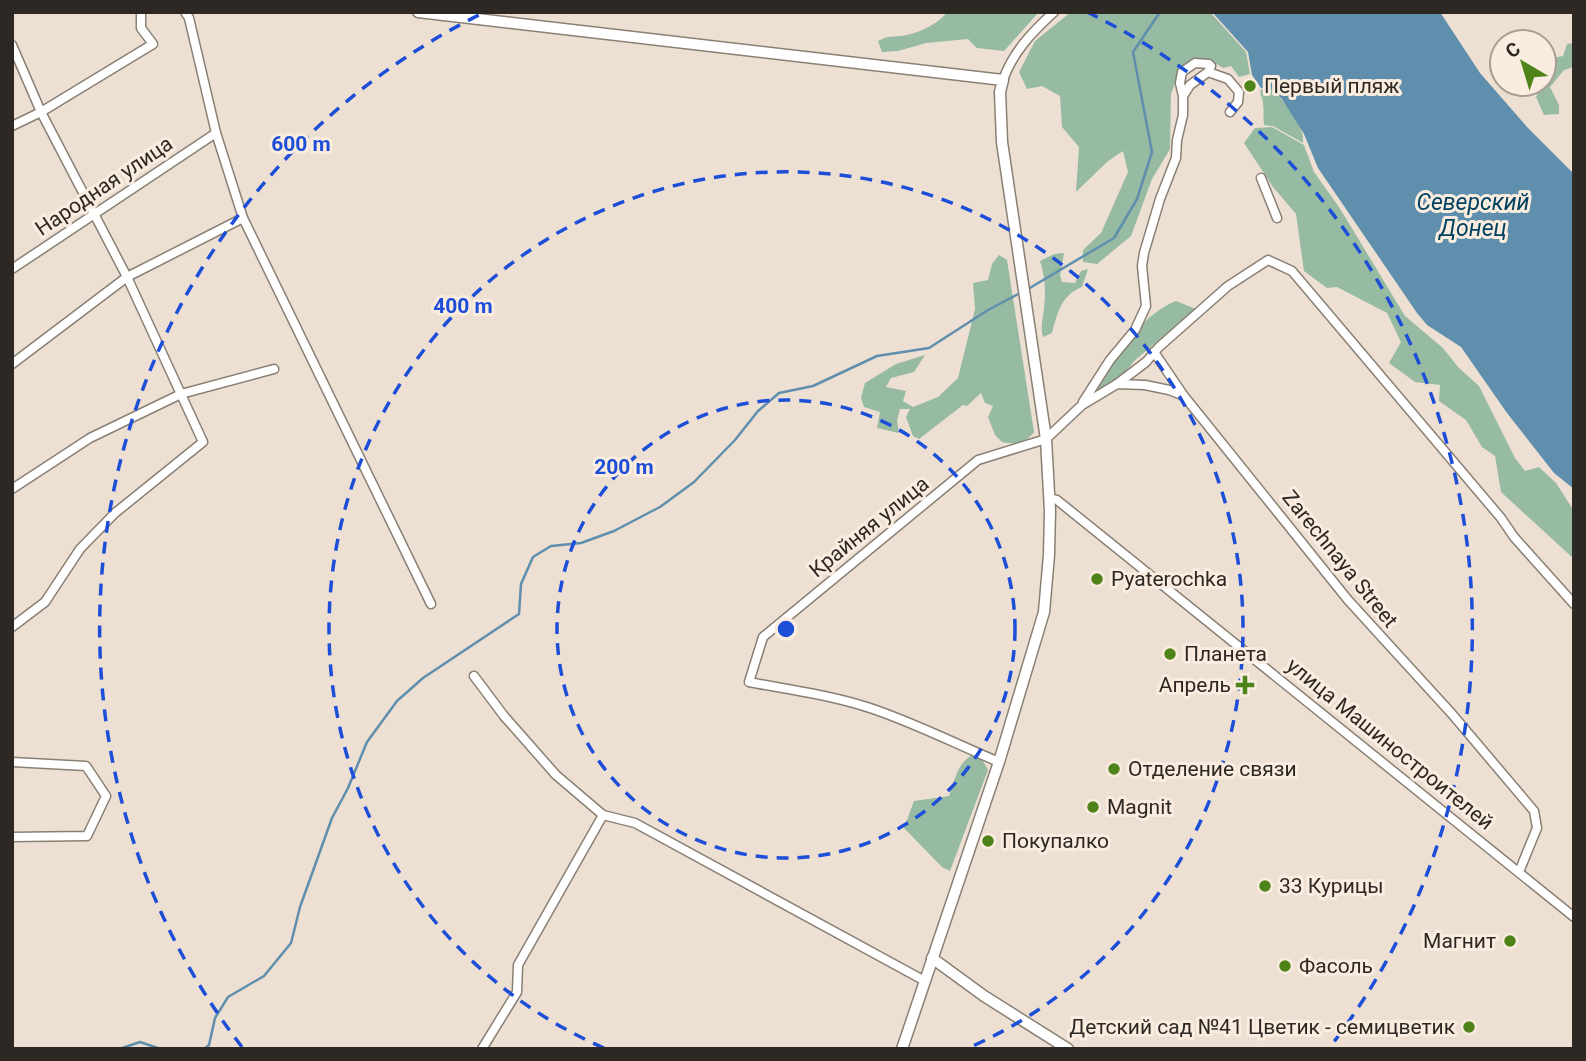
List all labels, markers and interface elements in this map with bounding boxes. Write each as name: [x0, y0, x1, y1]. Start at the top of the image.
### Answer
north arrow: [1488, 28, 1558, 98]
text: С: [1501, 37, 1525, 63]
place label: Первый пляж: [1264, 74, 1399, 98]
marker: Первый пляж: [1242, 78, 1258, 94]
street label: Народная улица: [31, 131, 177, 241]
text: 600 m: [271, 132, 331, 156]
water label: Северский Донец: [1417, 189, 1530, 242]
text: 400 m: [433, 294, 493, 318]
text: 200 m: [594, 455, 654, 479]
street label: Крайняя улица: [804, 472, 934, 582]
street label: Zarechnaya Street: [1277, 486, 1403, 632]
place label: Pyaterochka: [1111, 567, 1227, 591]
marker: Pyaterochka: [1089, 571, 1105, 587]
centre of rings: [774, 617, 798, 641]
place label: Планета: [1184, 642, 1267, 666]
marker: Планета: [1162, 646, 1178, 662]
street label: улица Машиностроителей: [1282, 653, 1498, 835]
place label: Апрель: [1159, 673, 1231, 697]
marker: Апрель: [1237, 677, 1253, 693]
place label: Отделение связи: [1128, 757, 1297, 781]
marker: Отделение связи: [1106, 761, 1122, 777]
place label: Magnit: [1107, 795, 1172, 819]
marker: Magnit: [1085, 799, 1101, 815]
place label: Покупалко: [1002, 829, 1109, 853]
marker: Покупалко: [980, 833, 996, 849]
place label: 33 Курицы: [1279, 874, 1384, 898]
marker: 33 Курицы: [1257, 878, 1273, 894]
place label: Магнит: [1423, 929, 1496, 953]
marker: Магнит: [1502, 933, 1518, 949]
place label: Фасоль: [1299, 954, 1373, 978]
marker: Фасоль: [1277, 958, 1293, 974]
place label: Детский сад №41 Цветик - семицветик: [1069, 1015, 1456, 1039]
marker: Детский сад №41 Цветик - семицветик: [1461, 1019, 1477, 1035]

